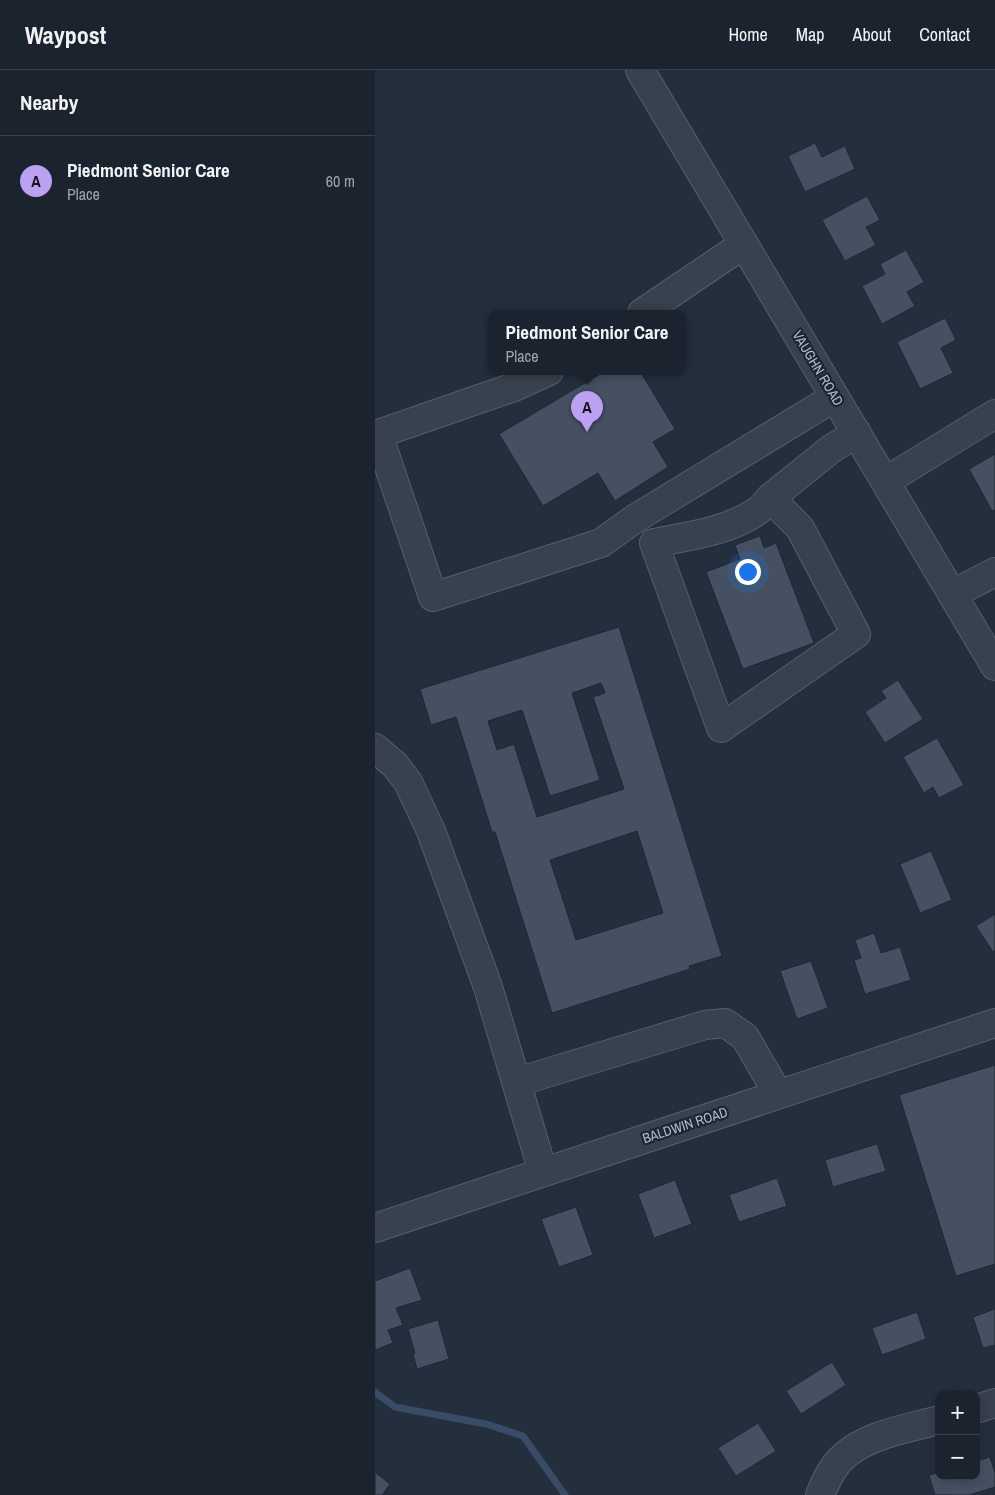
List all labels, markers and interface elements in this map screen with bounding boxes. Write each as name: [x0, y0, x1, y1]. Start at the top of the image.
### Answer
text: Waypost: [25, 19, 106, 51]
text: Home: [728, 22, 768, 47]
text: Map: [796, 22, 825, 47]
text: About: [853, 22, 891, 47]
text: Contact: [919, 22, 970, 47]
text: Nearby: [20, 88, 78, 117]
text: Piedmont Senior Care: [67, 157, 230, 183]
text: A: [31, 170, 41, 192]
text: 60 m: [326, 170, 355, 192]
text: Place: [67, 183, 100, 205]
popup: [488, 310, 686, 375]
text: Piedmont Senior Care: [506, 319, 668, 345]
street label: VAUGHN ROAD: [788, 327, 848, 409]
text: Place: [506, 345, 538, 367]
pin: A: [571, 391, 603, 432]
your location: [735, 559, 761, 585]
street label: BALDWIN ROAD: [640, 1103, 730, 1147]
map controls: [935, 1390, 980, 1480]
button: +: [935, 1390, 980, 1435]
button: −: [935, 1435, 980, 1480]

